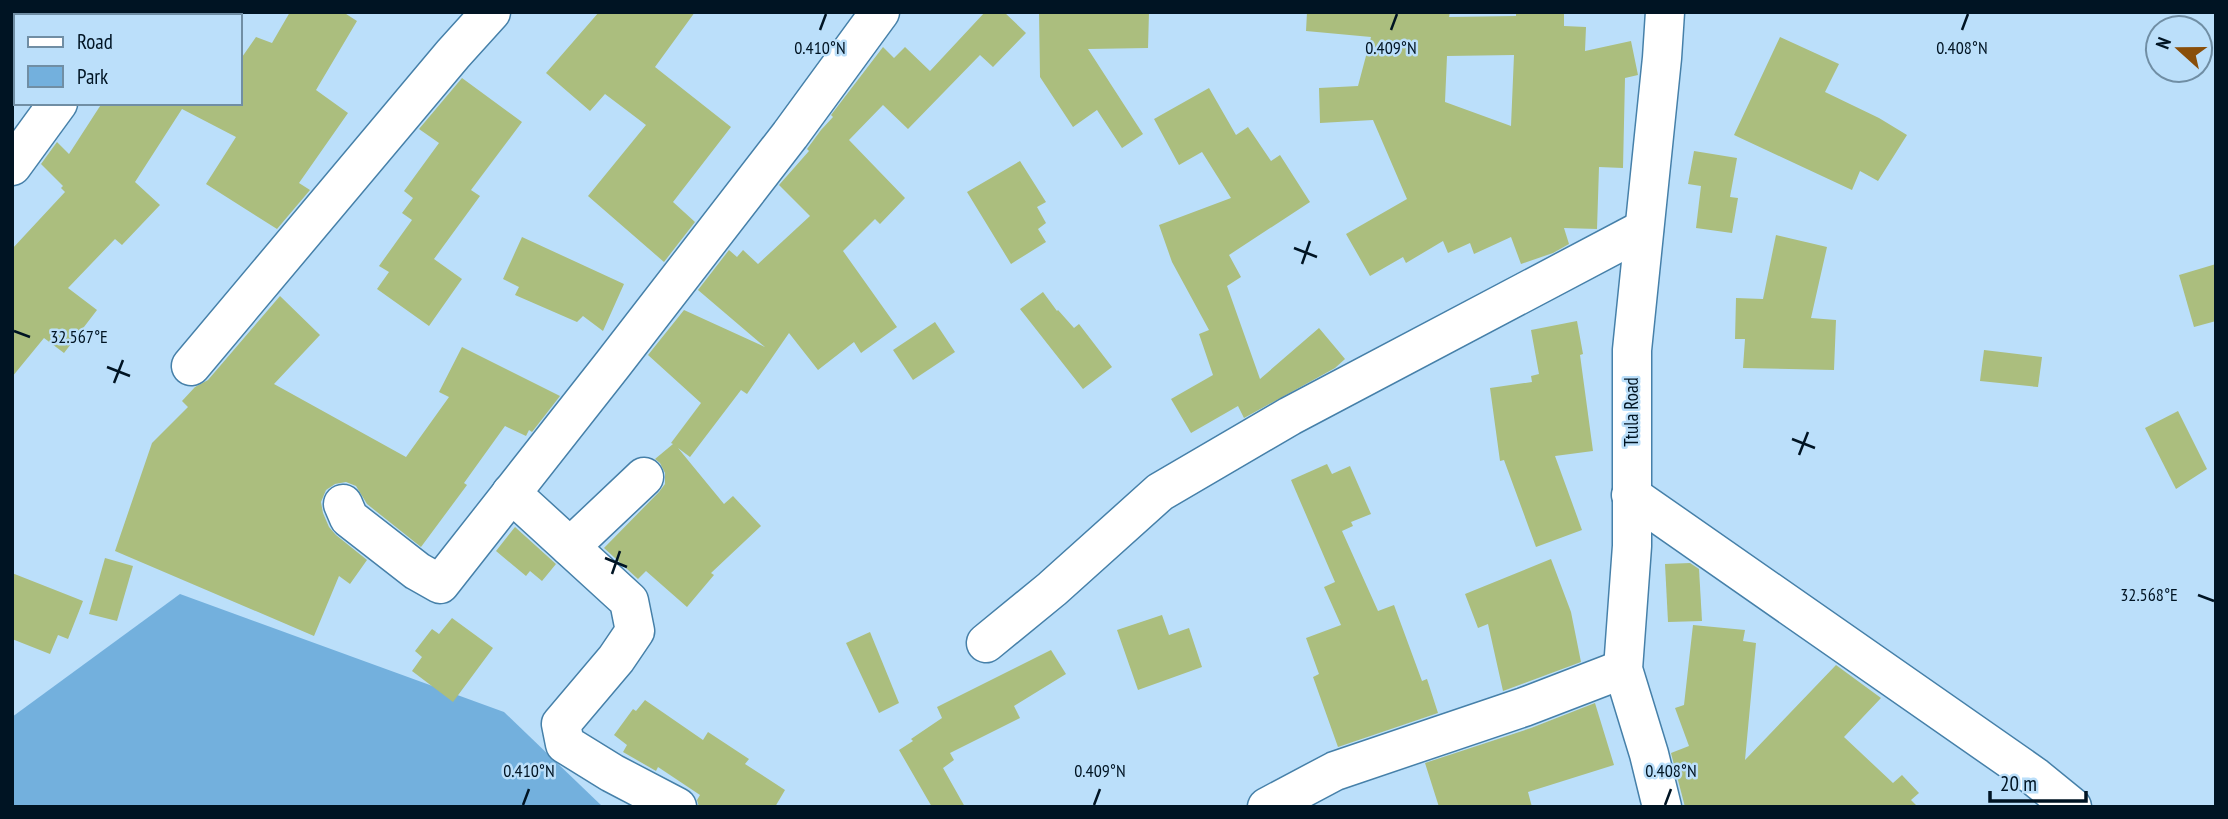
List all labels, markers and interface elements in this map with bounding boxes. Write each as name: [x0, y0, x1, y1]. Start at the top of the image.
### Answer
legend: [14, 14, 242, 105]
north arrow: [2144, 14, 2214, 84]
text: Road: [77, 28, 113, 55]
text: N: [2150, 34, 2176, 52]
text: 0.410°N: [794, 36, 846, 59]
text: 0.409°N: [1365, 36, 1417, 59]
text: 0.408°N: [1936, 36, 1988, 59]
text: Park: [77, 63, 108, 90]
text: 32.567°E: [50, 325, 108, 348]
street label: Ttula Road: [1619, 377, 1643, 447]
text: 32.568°E: [2120, 583, 2178, 606]
text: 0.410°N: [503, 759, 555, 782]
text: 0.409°N: [1074, 759, 1126, 782]
text: 0.408°N: [1645, 759, 1697, 782]
scale bar: [1990, 760, 2086, 804]
text: 20 m: [2000, 770, 2037, 797]

